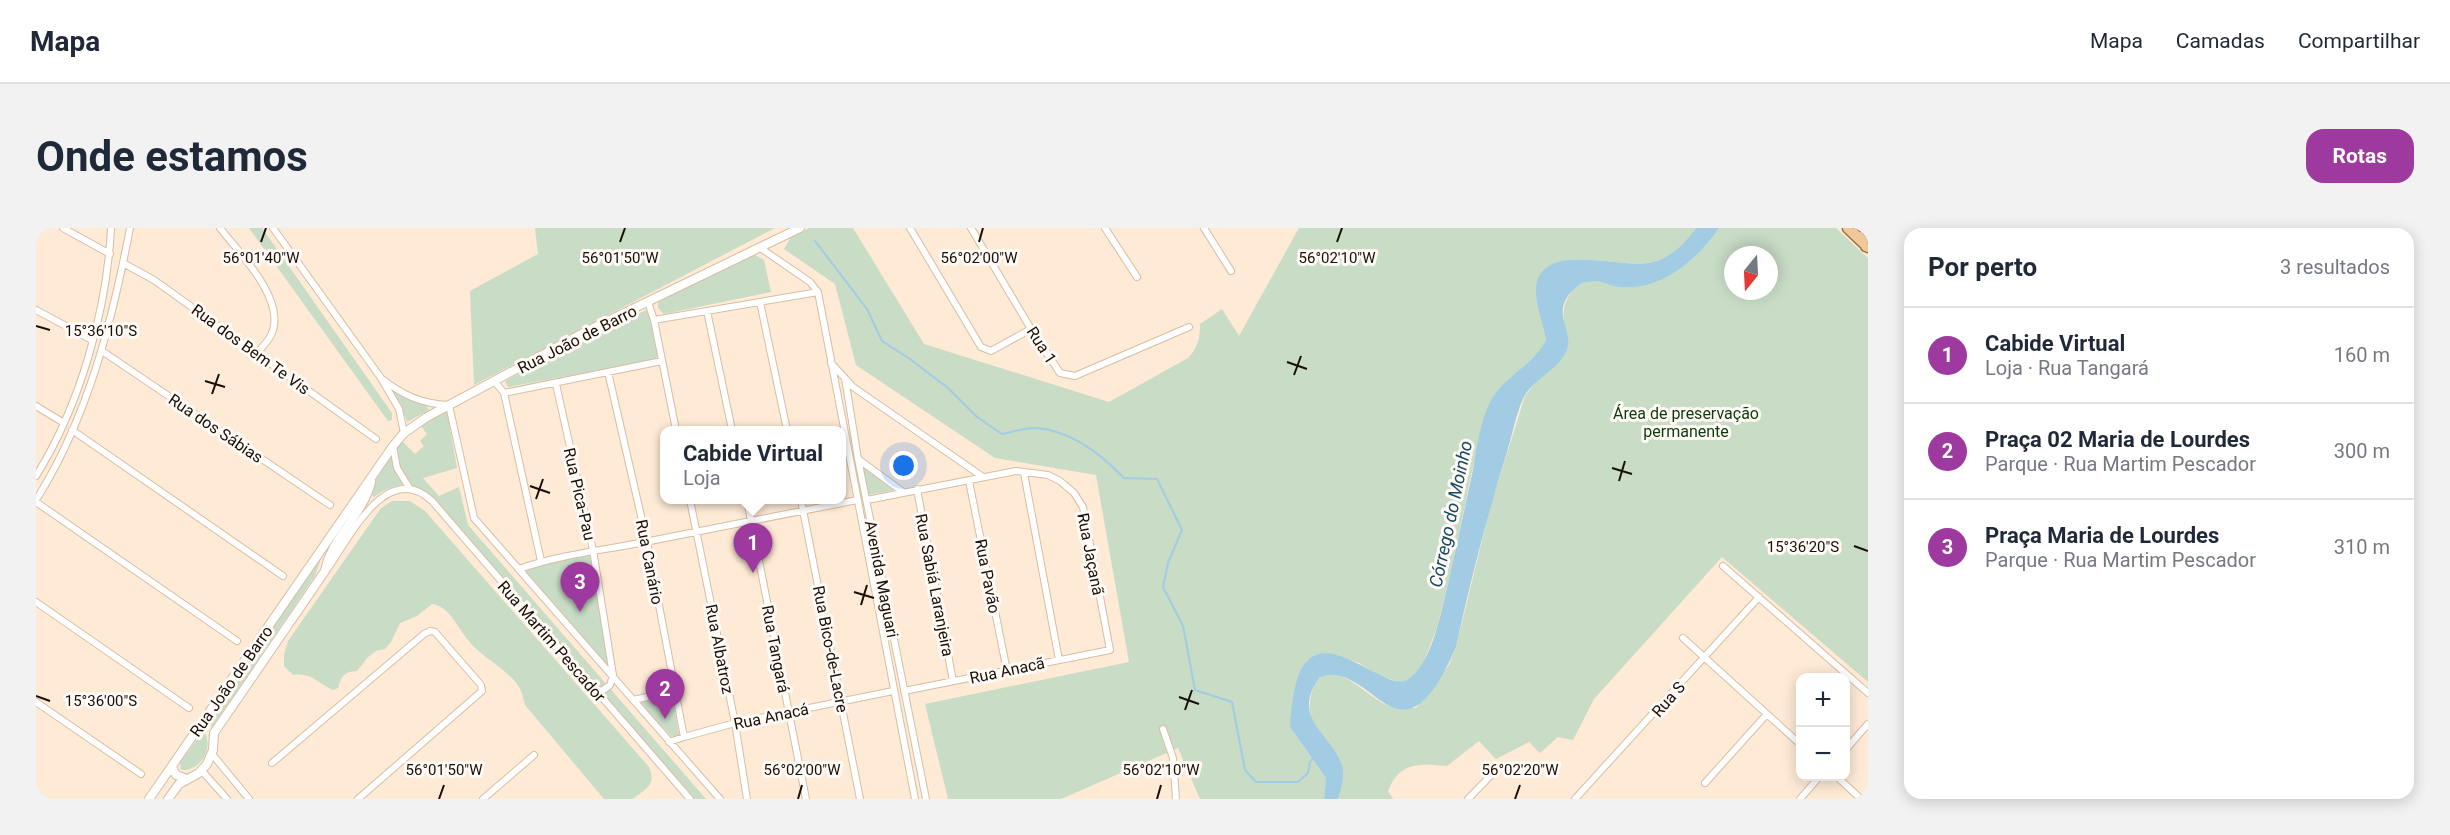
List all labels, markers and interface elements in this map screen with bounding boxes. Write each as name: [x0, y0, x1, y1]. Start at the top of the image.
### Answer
text: Mapa: [30, 25, 100, 58]
text: Mapa: [2090, 29, 2143, 53]
text: Camadas: [2176, 29, 2265, 53]
text: Compartilhar: [2298, 29, 2420, 53]
button: Rotas: [2306, 129, 2414, 183]
text: Onde estamos: [36, 132, 308, 181]
north arrow: [1724, 246, 1778, 300]
text: 56°01'40"W: [223, 249, 299, 267]
text: 56°01'50"W: [582, 249, 658, 267]
text: 56°02'00"W: [941, 249, 1017, 267]
text: 56°02'10"W: [1299, 249, 1375, 267]
text: Por perto: [1928, 252, 2037, 282]
text: 3 resultados: [2280, 255, 2390, 279]
street label: Rua dos Bem Te Vis: [188, 300, 314, 399]
street label: Rua João de Barro: [515, 301, 640, 378]
text: 15°36'10"S: [65, 322, 137, 340]
street label: Rua 1: [1023, 323, 1061, 367]
text: Cabide Virtual: [1985, 331, 2125, 356]
text: 1: [1942, 343, 1953, 367]
text: 160 m: [2334, 343, 2390, 367]
text: Loja · Rua Tangará: [1985, 356, 2149, 380]
street label: Rua dos Sábias: [165, 390, 267, 467]
park label: Área de preservação permanente: [1613, 404, 1759, 441]
popup: [660, 426, 846, 504]
text: Praça 02 Maria de Lourdes: [1985, 427, 2250, 452]
water label: Córrego do Moinho: [1425, 439, 1476, 589]
text: 2: [1942, 439, 1953, 463]
text: 300 m: [2334, 439, 2390, 463]
text: Cabide Virtual: [683, 441, 823, 466]
street label: Rua Pica-Pau: [560, 446, 599, 542]
your location: [889, 451, 918, 480]
text: Parque · Rua Martim Pescador: [1985, 452, 2256, 476]
text: Loja: [683, 466, 721, 490]
street label: Rua Jaçanã: [1073, 511, 1108, 597]
street label: Rua Sabiá Laranjeira: [911, 512, 958, 658]
street label: Rua Canário: [632, 518, 667, 606]
street label: Avenida Maguari: [861, 519, 902, 639]
text: Praça Maria de Lourdes: [1985, 523, 2219, 548]
pin: 1: [734, 524, 772, 573]
text: 3: [1942, 535, 1953, 559]
text: 310 m: [2334, 535, 2390, 559]
street label: Rua Pavão: [971, 537, 1004, 615]
text: 15°36'20"S: [1767, 538, 1839, 556]
text: Parque · Rua Martim Pescador: [1985, 548, 2256, 572]
pin: 3: [560, 562, 600, 612]
street label: Rua Martim Pescador: [494, 577, 610, 706]
street label: Rua Bico-de-Lacre: [809, 584, 852, 714]
street label: Rua Albatroz: [702, 603, 738, 696]
street label: Rua Tangará: [758, 604, 793, 694]
street label: Rua João de Barro: [186, 622, 277, 740]
street label: Rua Anacã: [968, 653, 1046, 688]
pin: 2: [646, 670, 684, 719]
map controls: [1796, 673, 1850, 781]
button: +: [1796, 673, 1850, 727]
street label: Rua S: [1648, 678, 1689, 721]
text: 15°36'00"S: [65, 692, 137, 710]
street label: Rua Anacá: [732, 699, 810, 734]
button: −: [1796, 727, 1850, 781]
text: 56°01'50"W: [406, 761, 482, 779]
text: 56°02'00"W: [764, 761, 840, 779]
text: 56°02'10"W: [1123, 761, 1199, 779]
text: 56°02'20"W: [1482, 761, 1558, 779]

